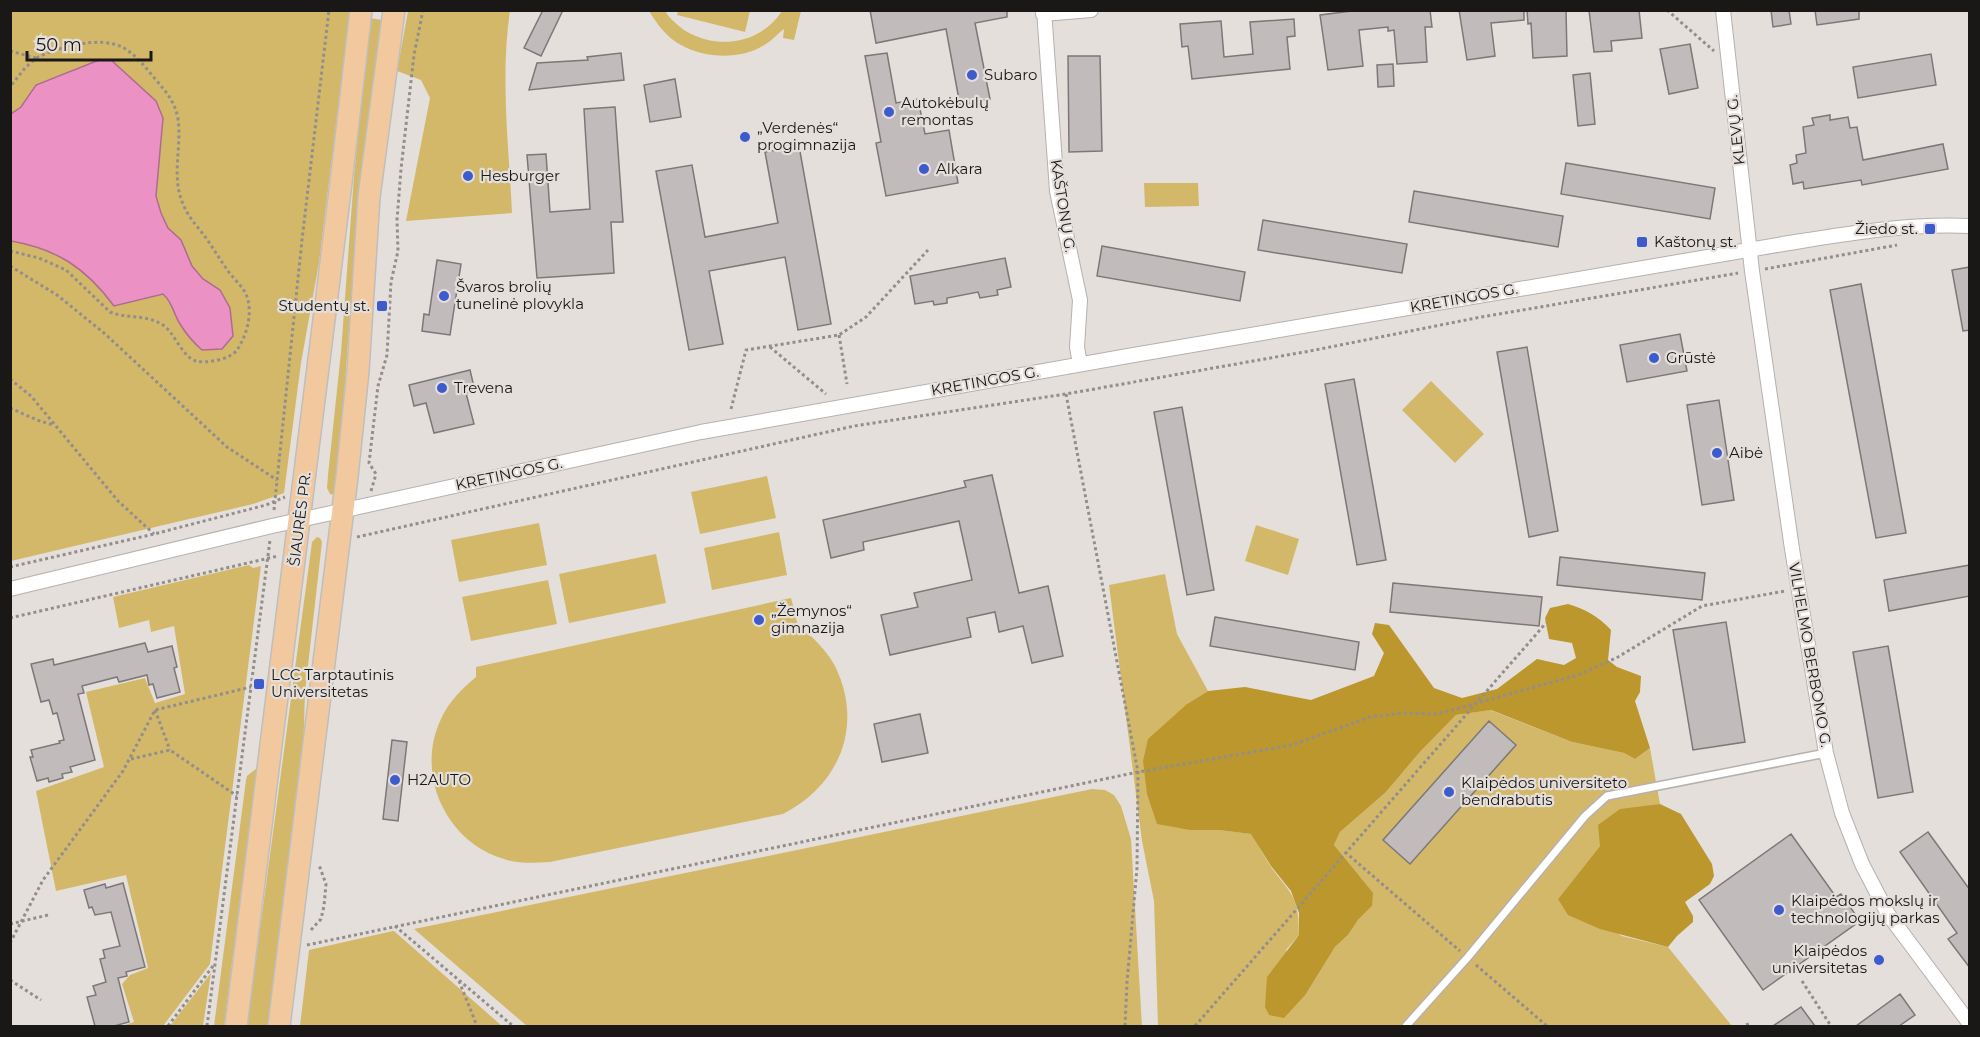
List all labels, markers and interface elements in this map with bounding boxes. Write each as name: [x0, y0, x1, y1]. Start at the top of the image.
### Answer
scale bar: [27, 24, 152, 62]
text: 50 m: [36, 34, 82, 56]
place label: Subaro: [984, 65, 1038, 84]
marker: Subaro: [965, 68, 979, 82]
place label: Autokėbulų remontas: [901, 93, 989, 129]
street label: KLEVŲ G.: [1722, 94, 1749, 166]
marker: Autokėbulų remontas: [882, 105, 896, 119]
place label: „Verdenės“ progimnazija: [757, 118, 856, 154]
marker: „Verdenės“ progimnazija: [738, 130, 752, 144]
street label: KAŠTONŲ G.: [1047, 158, 1080, 254]
place label: Alkara: [936, 159, 983, 178]
marker: Alkara: [917, 162, 931, 176]
place label: Hesburger: [480, 166, 560, 185]
marker: Hesburger: [461, 169, 475, 183]
place label: Žiedo st.: [1855, 219, 1918, 238]
marker: Žiedo st.: [1923, 222, 1937, 236]
place label: Kaštonų st.: [1654, 232, 1737, 251]
marker: Kaštonų st.: [1635, 235, 1649, 249]
place label: Švaros brolių tunelinė plovykla: [456, 277, 584, 313]
street label: KRETINGOS G.: [1409, 279, 1519, 316]
marker: Švaros brolių tunelinė plovykla: [437, 289, 451, 303]
place label: Studentų st.: [278, 296, 370, 315]
marker: Studentų st.: [375, 299, 389, 313]
place label: Grūstė: [1666, 348, 1716, 367]
marker: Grūstė: [1647, 351, 1661, 365]
street label: KRETINGOS G.: [930, 362, 1040, 399]
place label: Trevena: [454, 378, 513, 397]
marker: Trevena: [435, 381, 449, 395]
place label: Aibė: [1729, 443, 1763, 462]
marker: Aibė: [1710, 446, 1724, 460]
street label: KRETINGOS G.: [454, 453, 564, 494]
street label: ŠIAURĖS PR.: [284, 471, 315, 567]
street label: VILHELMO BERBOMO G.: [1785, 561, 1836, 749]
place label: „Žemynos“ gimnazija: [771, 601, 852, 637]
marker: „Žemynos“ gimnazija: [752, 613, 766, 627]
place label: LCC Tarptautinis Universitetas: [271, 665, 394, 701]
marker: LCC Tarptautinis Universitetas: [252, 677, 266, 691]
place label: H2AUTO: [407, 770, 471, 789]
marker: H2AUTO: [388, 773, 402, 787]
place label: Klaipėdos universiteto bendrabutis: [1461, 773, 1627, 809]
marker: Klaipėdos universiteto bendrabutis: [1442, 785, 1456, 799]
place label: Klaipėdos mokslų ir technologijų parkas: [1791, 891, 1940, 927]
marker: Klaipėdos mokslų ir technologijų parkas: [1772, 903, 1786, 917]
place label: Klaipėdos universitetas: [1772, 941, 1867, 977]
marker: Klaipėdos universitetas: [1872, 953, 1886, 967]

